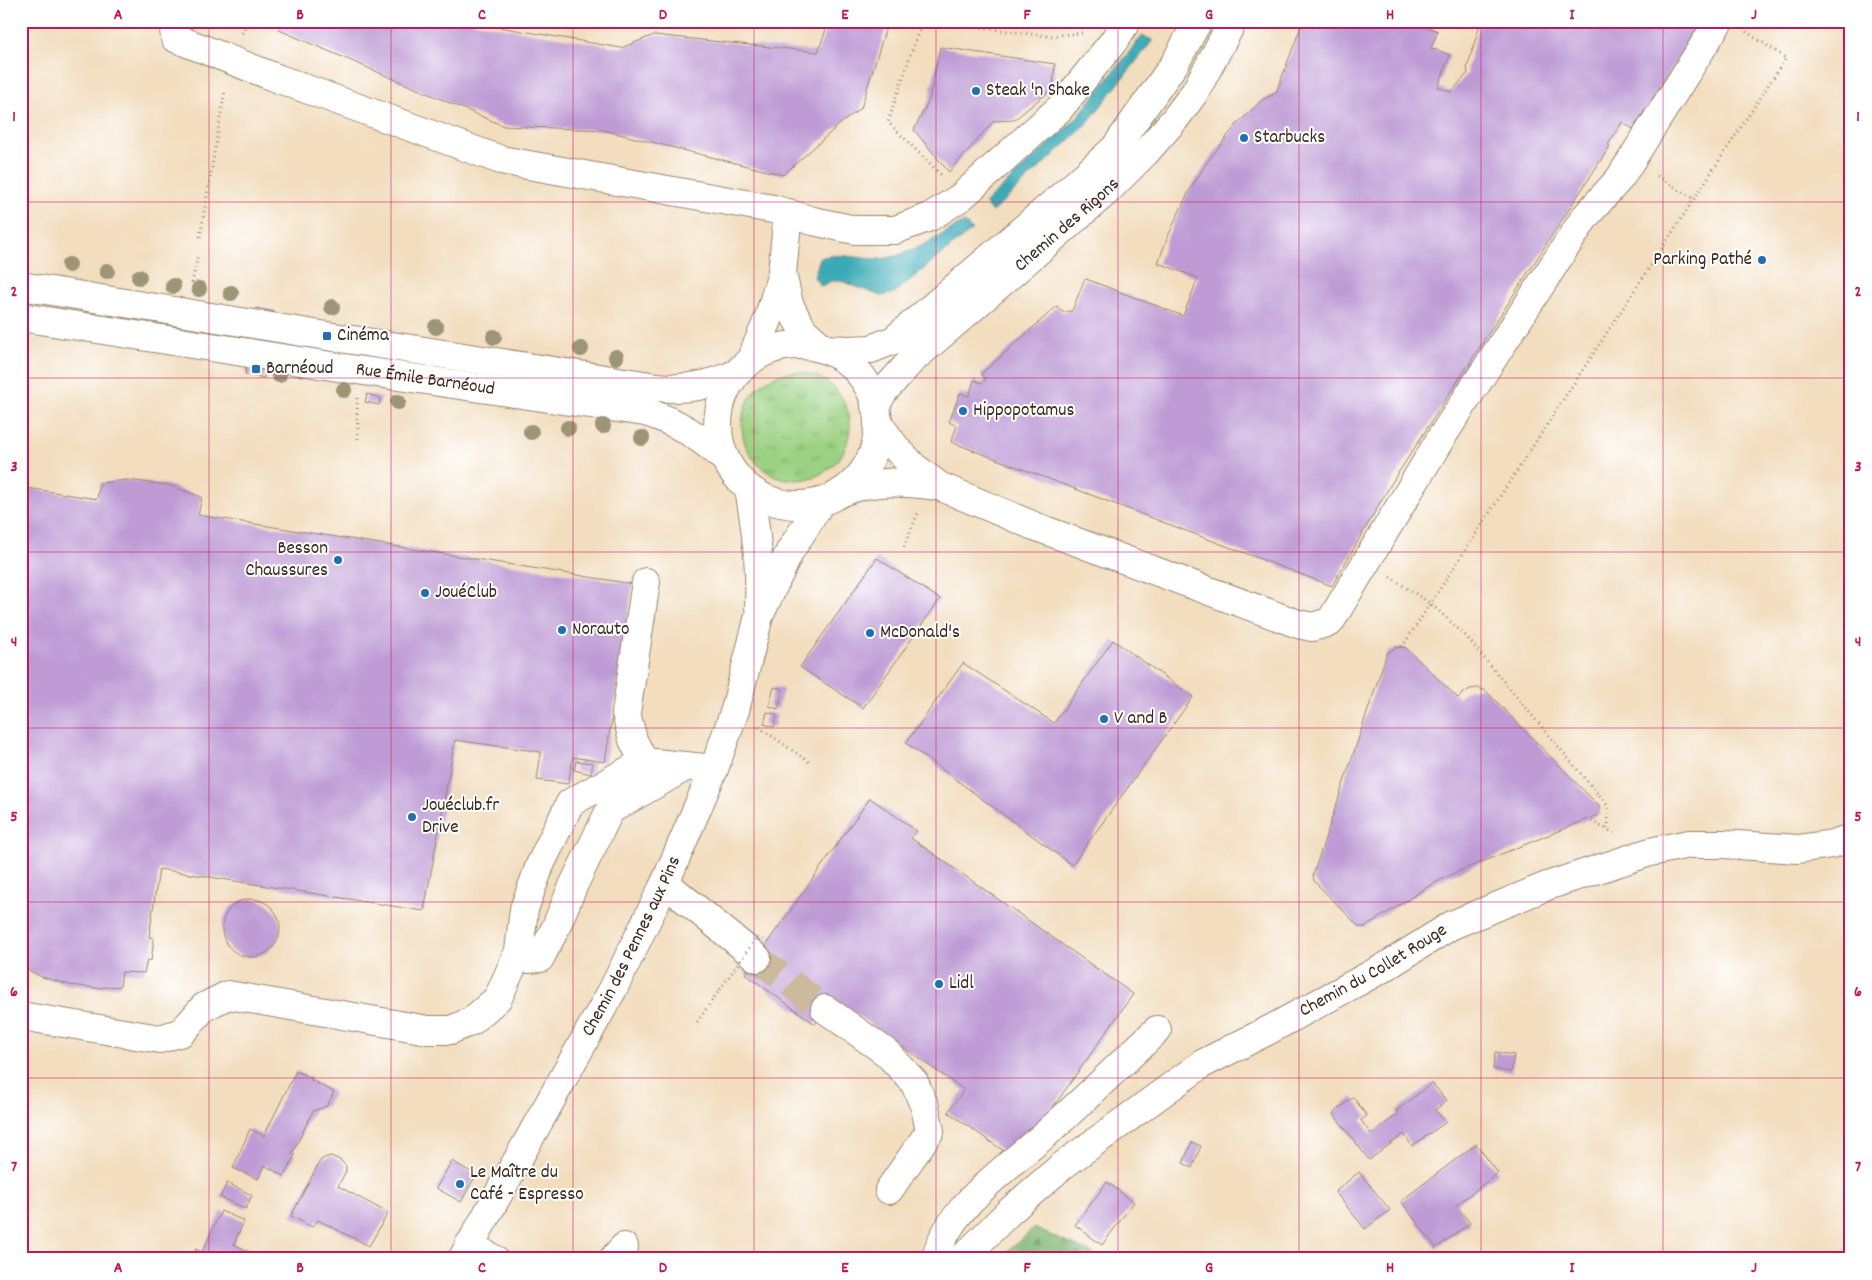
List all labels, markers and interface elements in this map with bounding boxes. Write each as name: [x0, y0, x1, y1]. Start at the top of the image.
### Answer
text: A: [114, 4, 123, 27]
text: B: [296, 4, 304, 27]
text: C: [478, 4, 486, 27]
text: D: [659, 4, 668, 27]
text: E: [841, 4, 849, 27]
text: F: [1023, 4, 1031, 27]
text: G: [1205, 4, 1213, 27]
text: H: [1386, 4, 1394, 27]
text: I: [1570, 4, 1576, 27]
text: J: [1751, 4, 1757, 27]
place label: Steak 'n Shake: [986, 78, 1090, 105]
marker: Steak 'n Shake: [970, 85, 982, 97]
text: 1: [12, 106, 16, 129]
text: 1: [1856, 106, 1860, 129]
place label: Starbucks: [1254, 125, 1325, 152]
marker: Starbucks: [1238, 132, 1250, 144]
street label: Chemin des Rigons: [1009, 172, 1126, 279]
place label: Parking Pathé: [1653, 247, 1752, 274]
marker: Parking Pathé: [1756, 254, 1768, 266]
text: 2: [11, 281, 18, 304]
text: 2: [1855, 281, 1862, 304]
place label: Cinéma: [337, 323, 390, 350]
marker: Cinéma: [321, 330, 333, 342]
place label: Barnéoud: [266, 356, 334, 383]
street label: Rue Émile Barnéoud: [354, 356, 496, 403]
marker: Barnéoud: [250, 363, 262, 375]
place label: Hippopotamus: [973, 398, 1075, 425]
marker: Hippopotamus: [957, 405, 969, 417]
text: 3: [10, 456, 18, 479]
text: 3: [1854, 456, 1862, 479]
place label: Besson Chaussures: [245, 536, 328, 585]
marker: Besson Chaussures: [332, 554, 344, 566]
place label: JouéClub: [435, 580, 497, 607]
marker: JouéClub: [419, 587, 431, 599]
place label: Norauto: [572, 617, 629, 644]
place label: McDonald's: [880, 620, 960, 647]
marker: Norauto: [556, 624, 568, 636]
marker: McDonald's: [864, 627, 876, 639]
text: 4: [11, 631, 17, 654]
text: 4: [1855, 631, 1861, 654]
place label: V and B: [1114, 706, 1167, 733]
marker: V and B: [1098, 713, 1110, 725]
place label: Jouéclub.fr Drive: [422, 793, 499, 842]
text: 5: [10, 806, 18, 829]
text: 5: [1854, 806, 1862, 829]
marker: Jouéclub.fr Drive: [406, 811, 418, 823]
street label: Chemin des Pennes aux Pins: [576, 852, 688, 1042]
street label: Chemin du Collet Rouge: [1295, 918, 1453, 1024]
place label: Lidl: [949, 971, 974, 998]
marker: Lidl: [933, 978, 945, 990]
text: 6: [10, 981, 18, 1004]
text: 6: [1854, 981, 1862, 1004]
text: 7: [11, 1156, 17, 1179]
text: 7: [1855, 1156, 1861, 1179]
place label: Le Maître du Café - Espresso: [470, 1160, 584, 1209]
marker: Le Maître du Café - Espresso: [454, 1178, 466, 1190]
text: A: [114, 1257, 123, 1280]
text: B: [296, 1257, 304, 1280]
text: C: [478, 1257, 486, 1280]
text: D: [659, 1257, 668, 1280]
text: E: [841, 1257, 849, 1280]
text: F: [1023, 1257, 1031, 1280]
text: G: [1205, 1257, 1213, 1280]
text: H: [1386, 1257, 1394, 1280]
text: I: [1570, 1257, 1576, 1280]
text: J: [1751, 1257, 1757, 1280]

